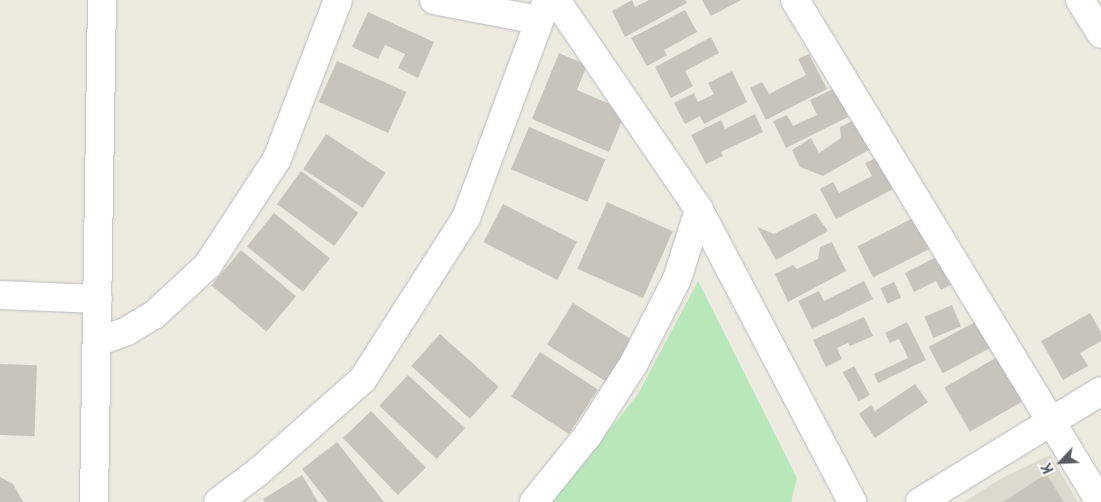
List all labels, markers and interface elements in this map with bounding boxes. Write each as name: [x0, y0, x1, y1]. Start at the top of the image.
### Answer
north arrow: [1036, 437, 1086, 487]
text: K: [1038, 460, 1057, 476]

